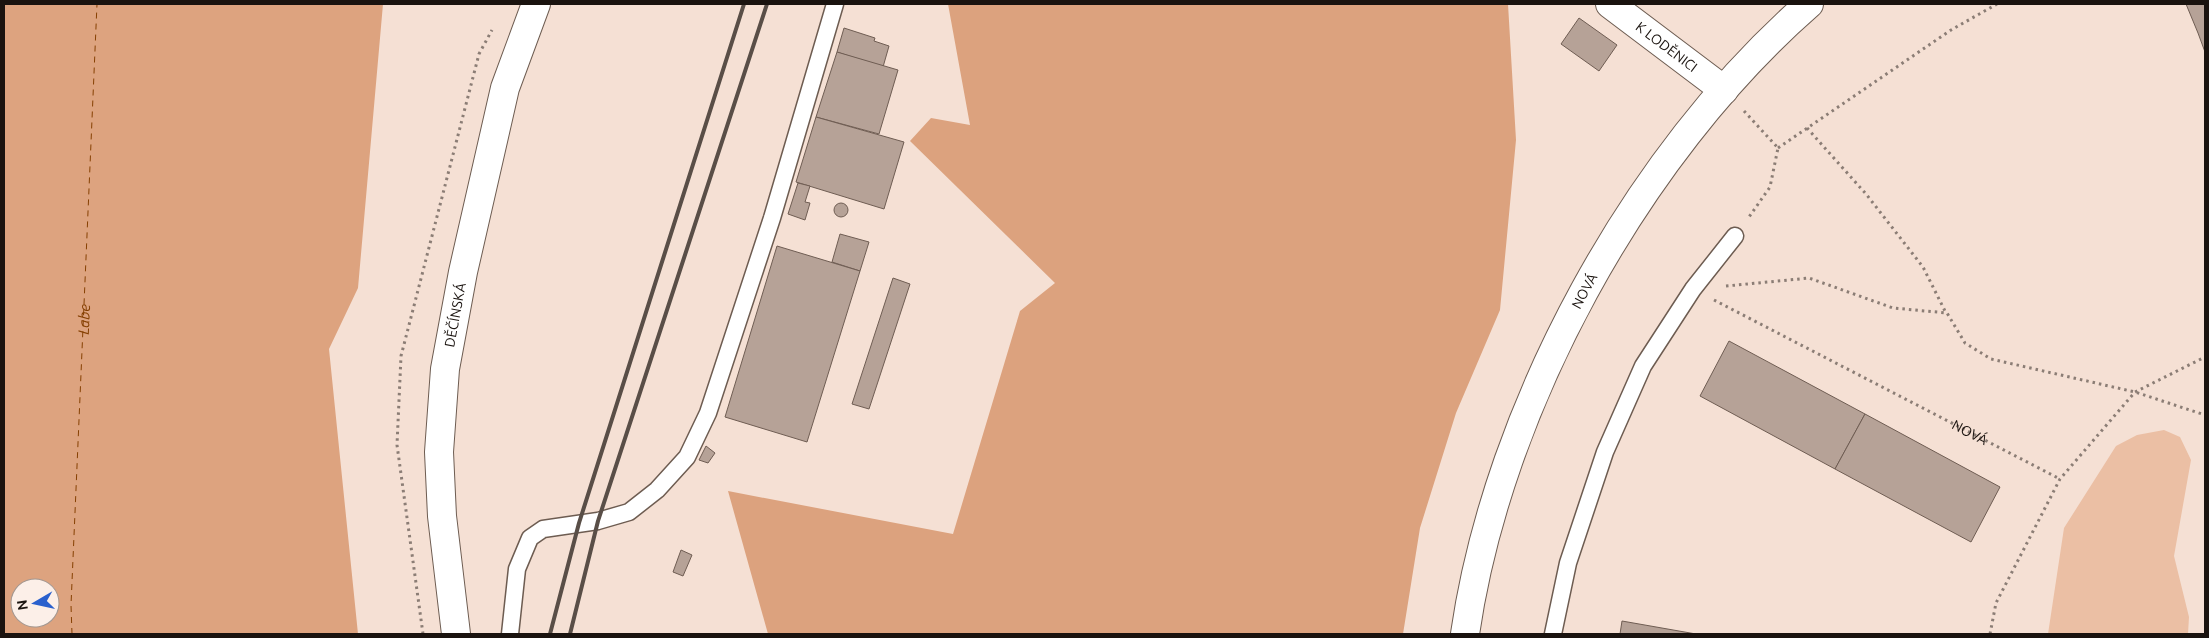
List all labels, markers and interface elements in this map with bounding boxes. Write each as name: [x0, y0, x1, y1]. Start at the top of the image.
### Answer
street label: K LODĚNICI: [1633, 18, 1701, 75]
street label: NOVÁ: [1568, 270, 1600, 311]
street label: DĚČÍNSKÁ: [441, 281, 469, 349]
water label: Labe: [74, 303, 93, 335]
street label: NOVÁ: [1949, 416, 1991, 448]
north arrow: [10, 578, 60, 628]
text: N: [13, 599, 31, 611]

